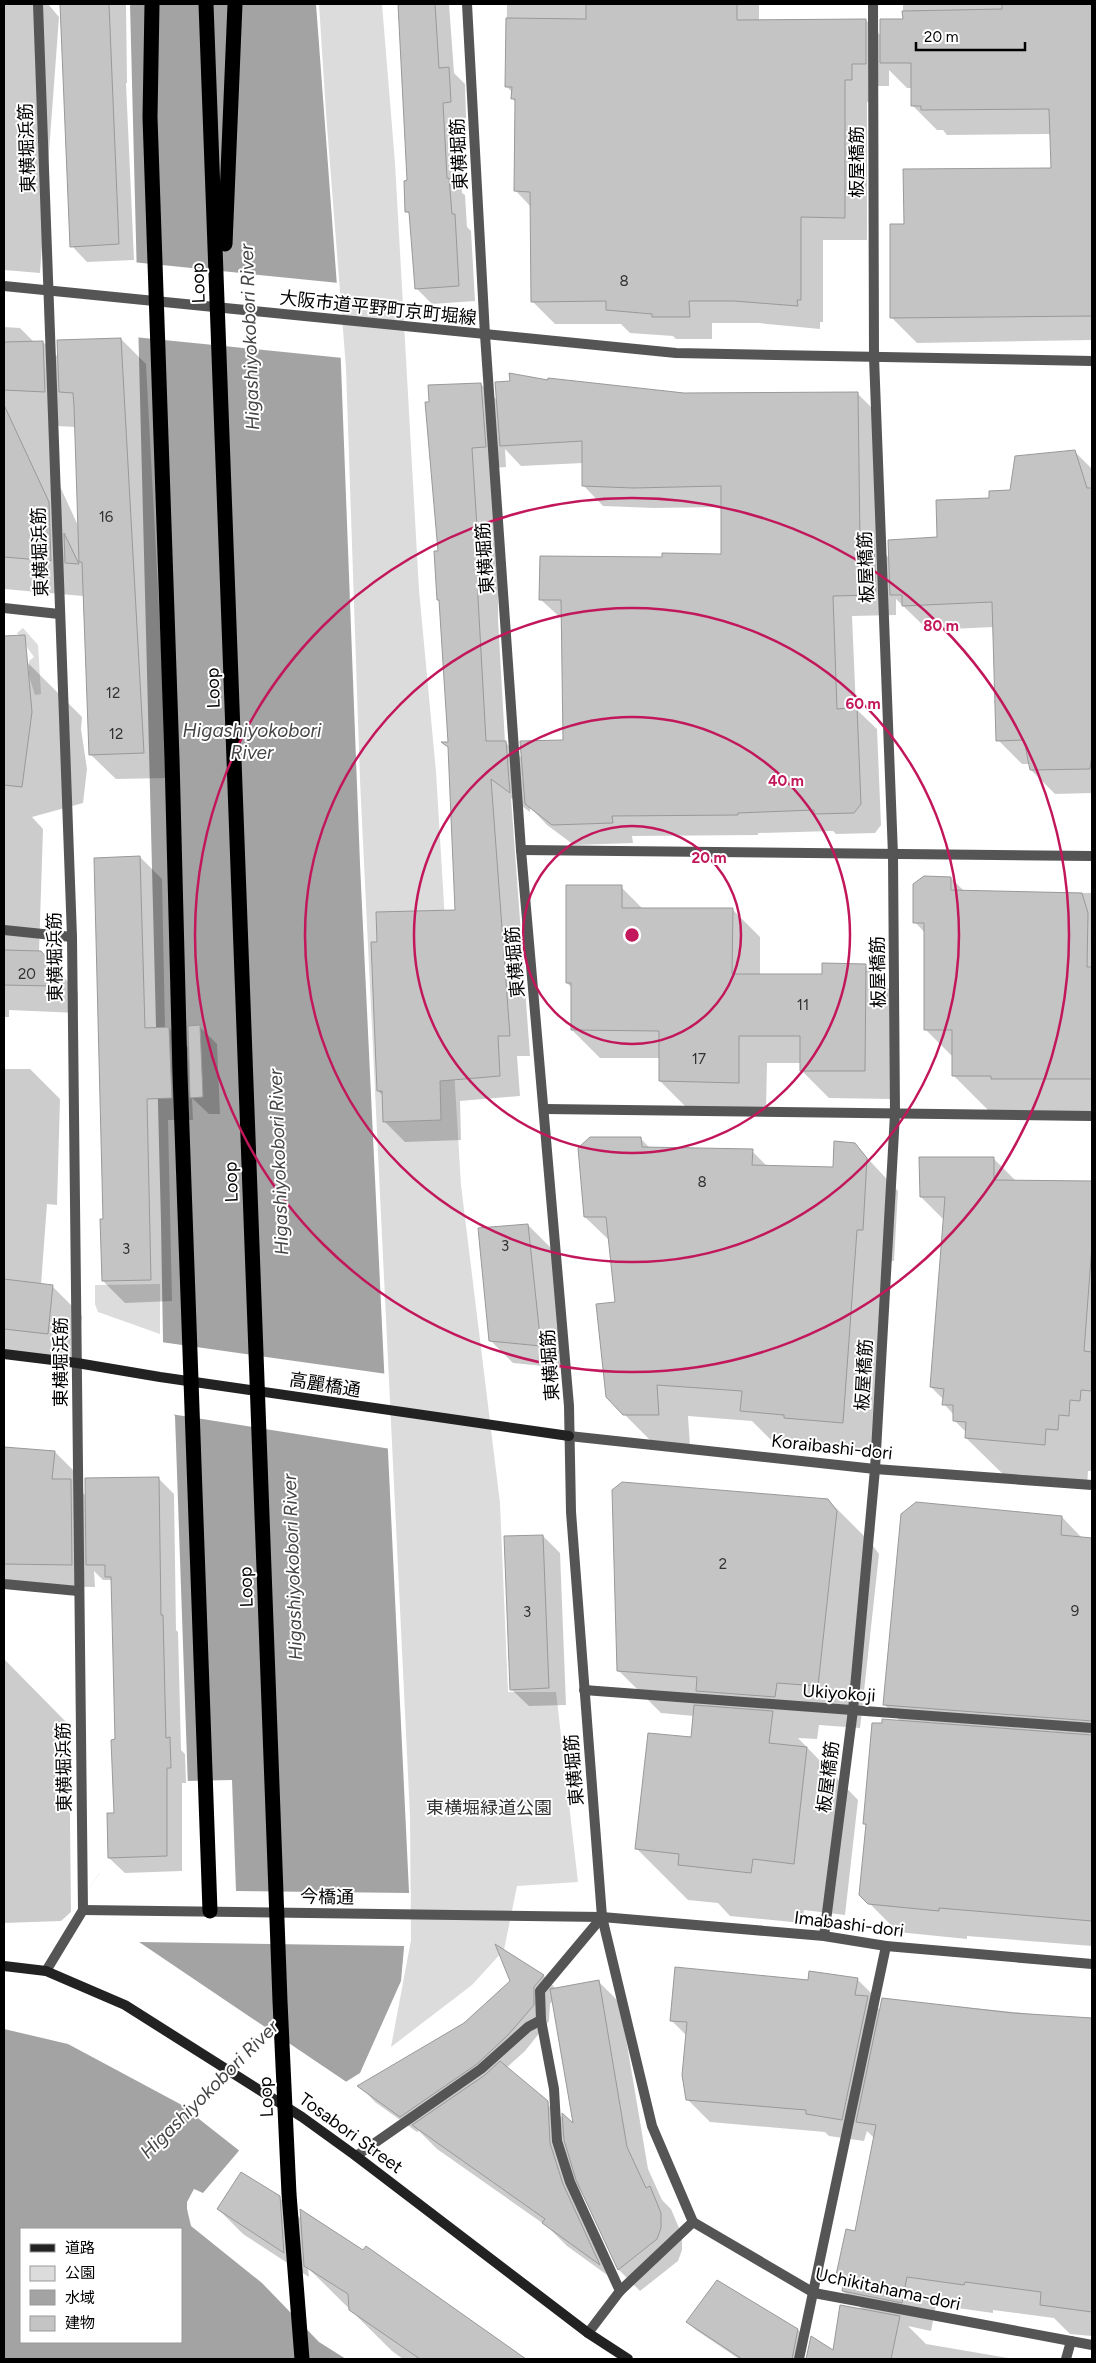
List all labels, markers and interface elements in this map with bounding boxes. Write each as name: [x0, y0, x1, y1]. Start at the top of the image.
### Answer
scale bar: [916, 20, 1025, 52]
text: 20 m: [924, 28, 958, 46]
street label: 東横堀浜筋: [14, 103, 40, 193]
street label: 東横堀筋: [446, 117, 472, 191]
street label: 板屋橋筋: [846, 126, 868, 198]
water label: Higashiyokobori River: [235, 243, 264, 431]
street label: Loop: [186, 262, 210, 304]
house number: 8: [619, 272, 629, 290]
street label: 大阪市道平野町京町堀線: [278, 287, 478, 329]
street label: 東横堀浜筋: [27, 507, 53, 597]
house number: 16: [99, 508, 114, 526]
street label: 東横堀筋: [472, 521, 498, 595]
street label: 板屋橋筋: [854, 531, 878, 603]
text: 80 m: [923, 617, 959, 635]
street label: Loop: [201, 667, 225, 709]
house number: 12: [106, 684, 120, 702]
text: 60 m: [845, 695, 881, 713]
water label: Higashiyokobori River: [183, 719, 322, 764]
house number: 12: [109, 725, 123, 743]
text: 40 m: [768, 772, 804, 790]
text: 20 m: [691, 849, 727, 867]
street label: 東横堀浜筋: [43, 912, 67, 1002]
street label: 東横堀筋: [501, 925, 529, 999]
centre of rings: [623, 926, 641, 944]
street label: 板屋橋筋: [866, 936, 890, 1008]
house number: 20: [18, 965, 36, 983]
house number: 11: [797, 996, 809, 1014]
house number: 17: [692, 1050, 706, 1068]
water label: Higashiyokobori River: [264, 1068, 293, 1256]
street label: Loop: [219, 1161, 243, 1203]
house number: 8: [697, 1173, 707, 1191]
house number: 3: [501, 1237, 509, 1255]
house number: 3: [122, 1240, 130, 1258]
street label: 東横堀浜筋: [50, 1317, 72, 1407]
street label: 東横堀筋: [537, 1328, 563, 1402]
street label: 板屋橋筋: [851, 1338, 877, 1412]
street label: 高麗橋通: [288, 1369, 362, 1401]
street label: Koraibashi-dori: [770, 1430, 894, 1464]
water label: Higashiyokobori River: [278, 1473, 307, 1661]
house number: 2: [719, 1555, 727, 1573]
street label: Loop: [234, 1566, 258, 1608]
house number: 9: [1071, 1602, 1079, 1620]
house number: 3: [523, 1603, 531, 1621]
street label: Ukiyokoji: [802, 1679, 876, 1707]
street label: 東横堀浜筋: [52, 1722, 76, 1812]
street label: 東横堀筋: [560, 1733, 588, 1807]
street label: 板屋橋筋: [813, 1740, 843, 1814]
park label: 東横堀緑道公園: [426, 1797, 552, 1819]
street label: 今橋通: [300, 1886, 354, 1908]
street label: Imabashi-dori: [793, 1906, 905, 1942]
water label: Higashiyokobori River: [135, 2015, 284, 2163]
street label: Loop: [254, 2076, 278, 2118]
street label: Tosabori Street: [295, 2088, 407, 2178]
legend: [20, 2228, 182, 2343]
text: 道路: [65, 2239, 95, 2257]
street label: Uchikitahama-dori: [813, 2263, 963, 2315]
text: 公園: [65, 2264, 95, 2282]
text: 水域: [65, 2289, 95, 2307]
text: 建物: [65, 2314, 95, 2332]

